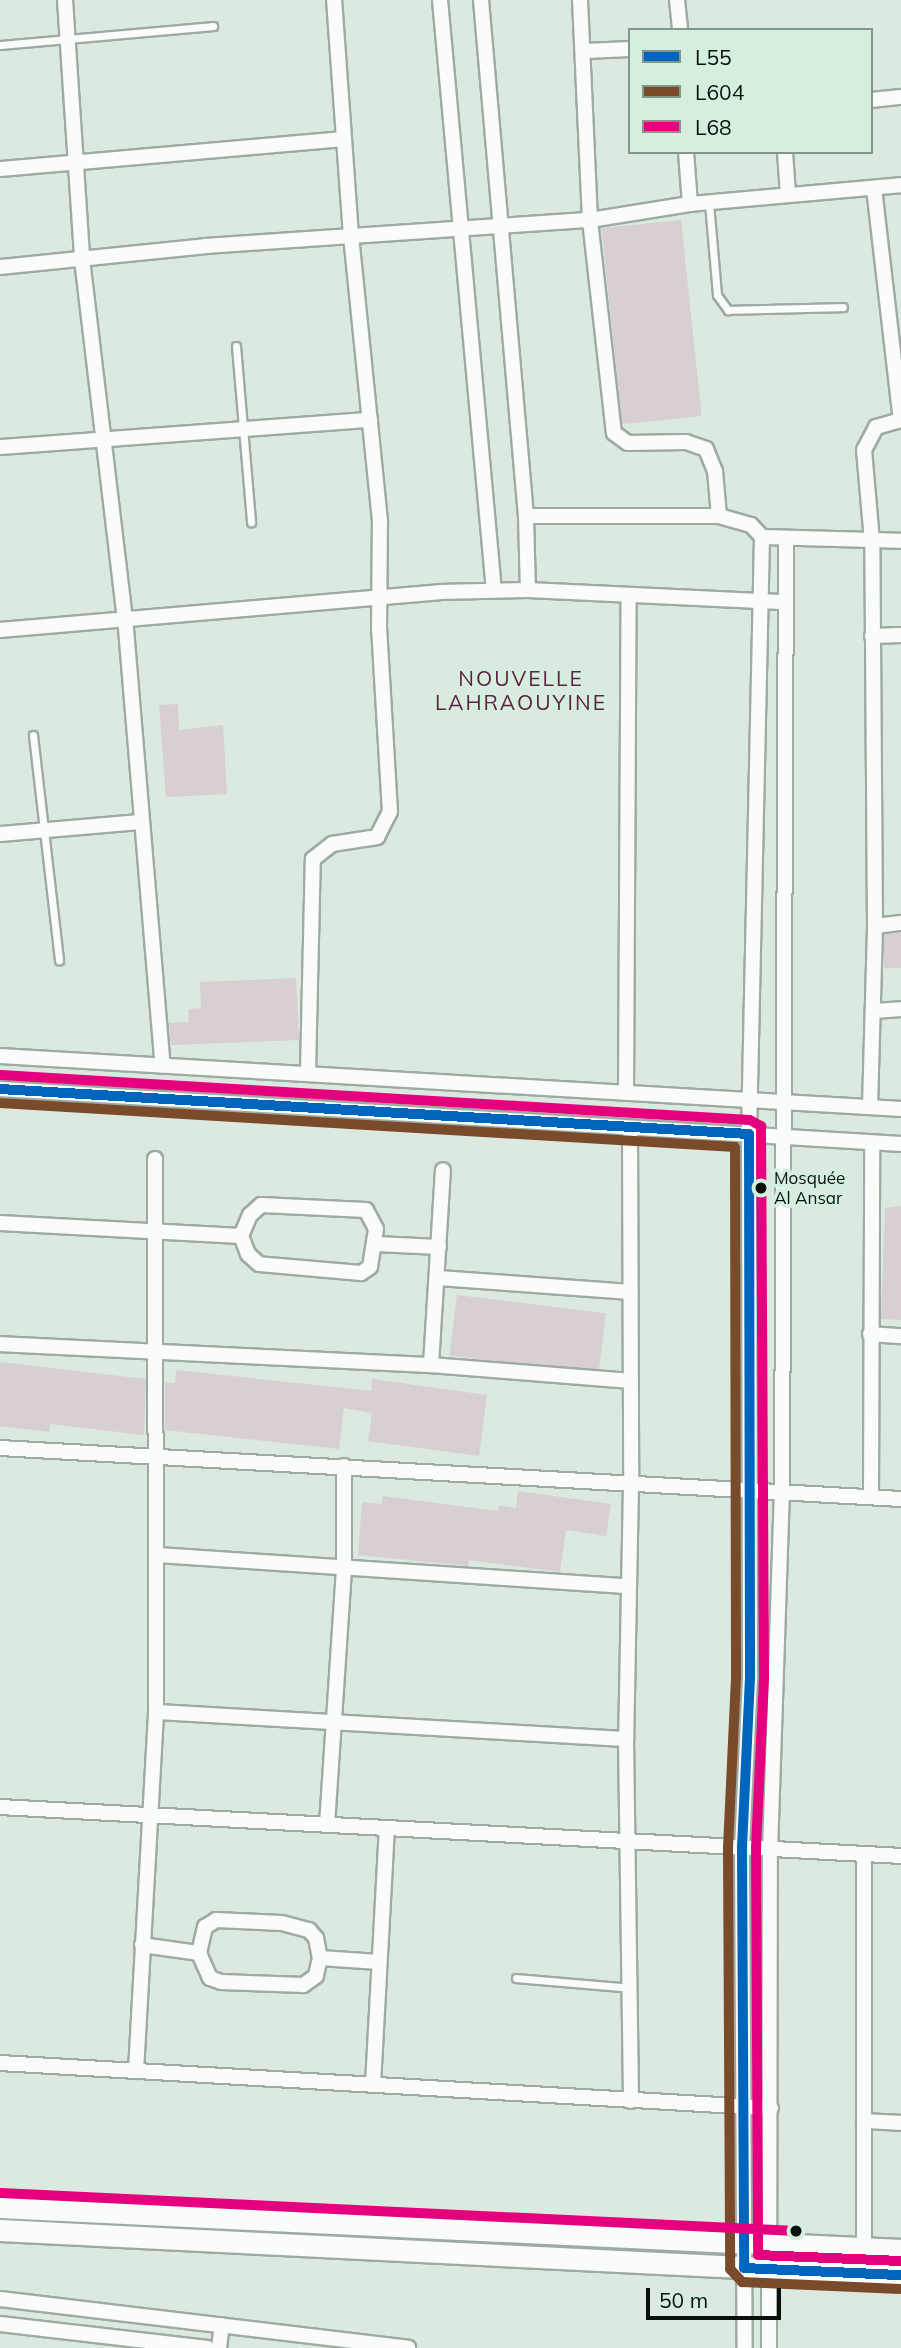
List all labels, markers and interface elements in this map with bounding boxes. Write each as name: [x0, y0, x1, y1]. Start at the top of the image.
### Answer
legend: [628, 28, 873, 154]
text: L55: [695, 44, 732, 70]
text: L604: [695, 79, 744, 105]
text: L68: [695, 114, 732, 140]
district label: NOUVELLE LAHRAOUYINE: [436, 665, 606, 715]
place label: Mosquée Al Ansar: [774, 1168, 845, 1208]
marker: Mosquée Al Ansar: [754, 1181, 768, 1195]
unlabelled marker: [789, 2224, 803, 2238]
scale bar: [649, 2274, 784, 2318]
text: 50 m: [659, 2287, 708, 2313]

